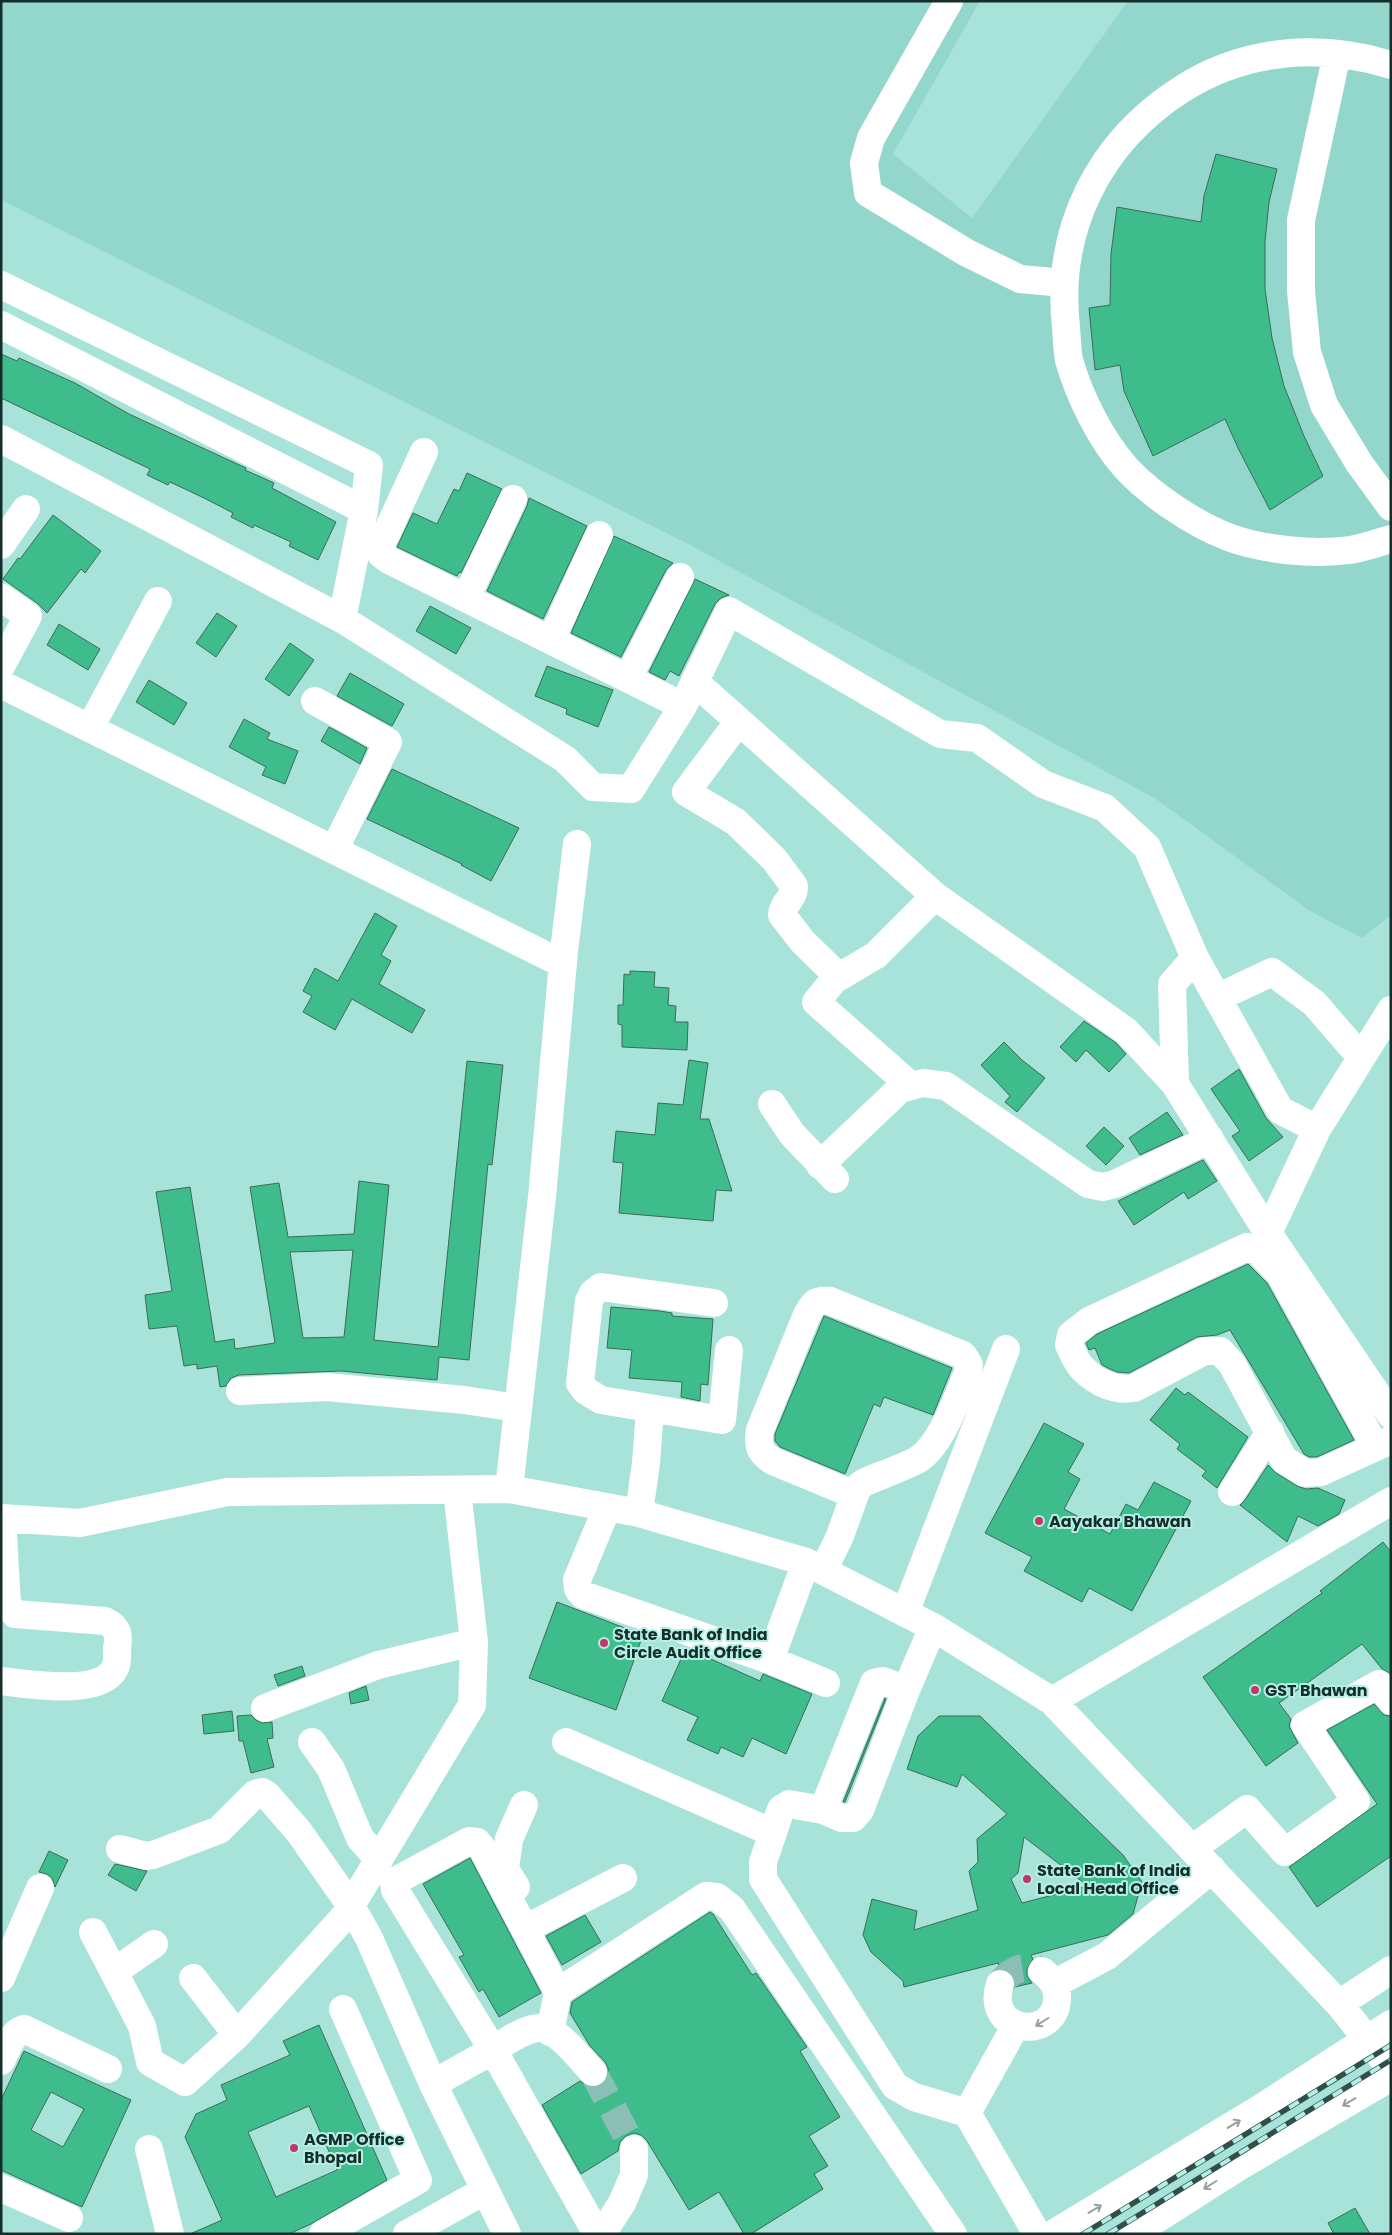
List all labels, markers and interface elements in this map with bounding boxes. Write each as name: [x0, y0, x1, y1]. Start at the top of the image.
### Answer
place label: Aayakar Bhawan: [1049, 1510, 1191, 1533]
marker: Aayakar Bhawan: [1033, 1515, 1045, 1527]
place label: State Bank of India Circle Audit Office: [614, 1623, 768, 1664]
marker: State Bank of India Circle Audit Office: [598, 1637, 610, 1649]
place label: GST Bhawan: [1265, 1679, 1368, 1702]
marker: GST Bhawan: [1249, 1684, 1261, 1696]
place label: State Bank of India Local Head Office: [1037, 1859, 1191, 1900]
marker: State Bank of India Local Head Office: [1021, 1873, 1033, 1885]
one-way arrow: [1035, 2016, 1049, 2027]
one-way arrow: [1342, 2097, 1356, 2107]
one-way arrow: [1227, 2119, 1241, 2129]
place label: AGMP Office Bhopal: [304, 2128, 405, 2169]
marker: AGMP Office Bhopal: [288, 2142, 300, 2154]
one-way arrow: [1203, 2181, 1217, 2191]
one-way arrow: [1088, 2203, 1102, 2213]

